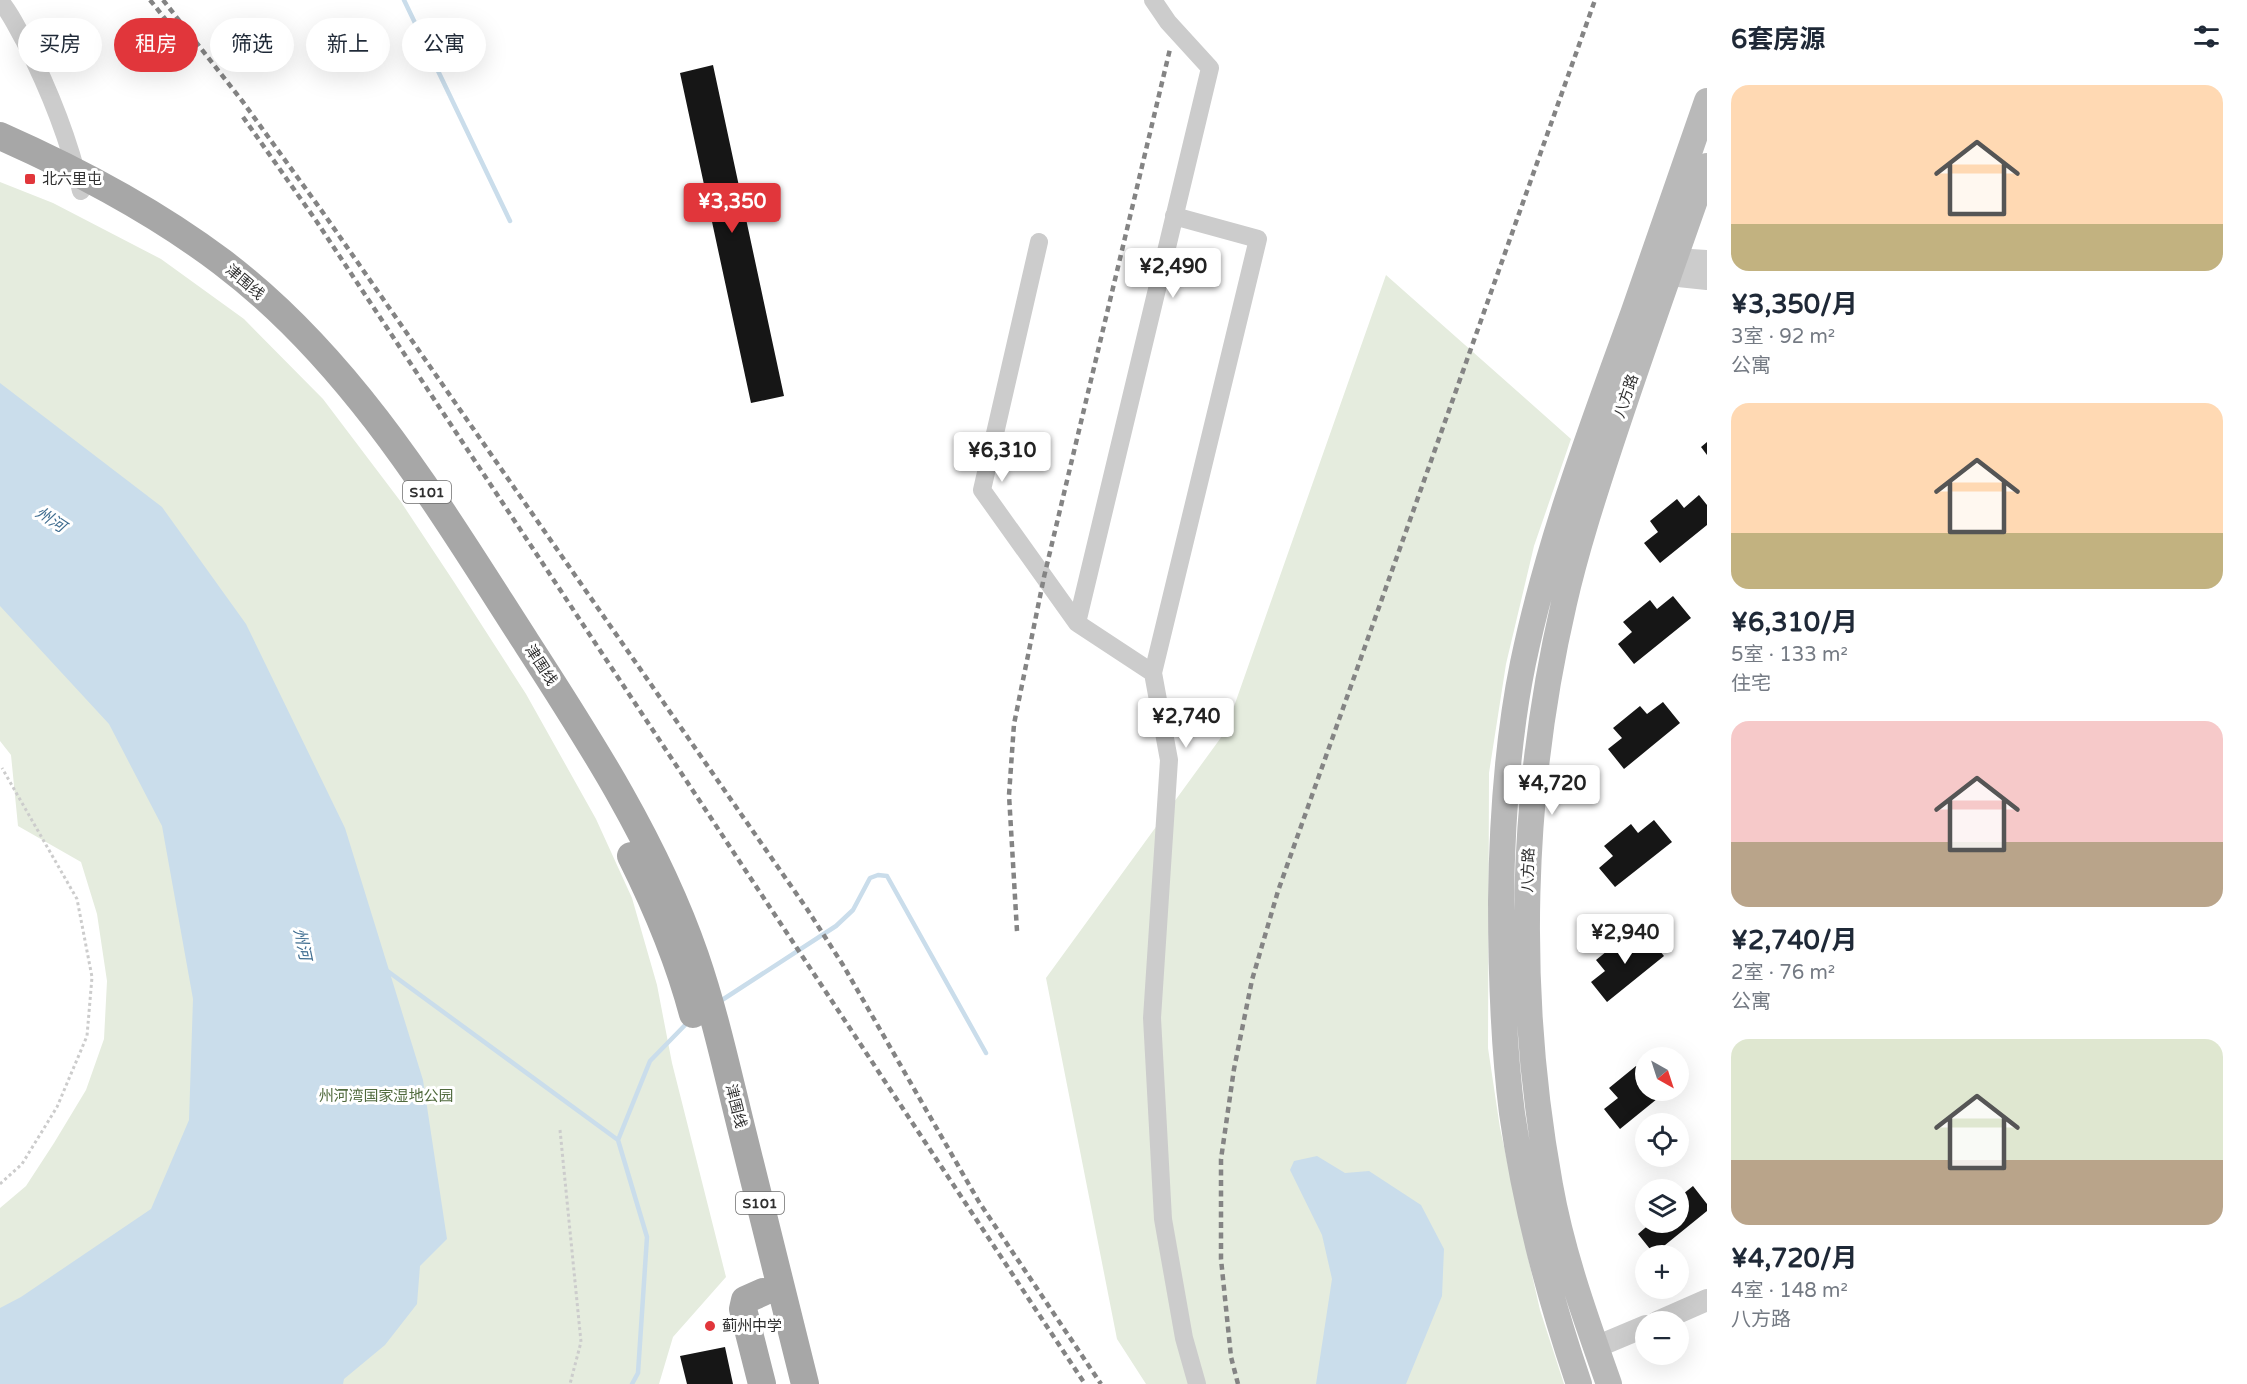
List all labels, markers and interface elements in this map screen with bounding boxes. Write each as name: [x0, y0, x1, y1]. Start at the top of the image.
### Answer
chip: 买房: [18, 18, 102, 72]
chip: 租房: [114, 18, 198, 72]
chip: 筛选: [210, 18, 294, 72]
chip: 新上: [306, 18, 390, 72]
chip: 公寓: [402, 18, 486, 72]
icon: filters: [2190, 20, 2223, 53]
text: 6套房源: [1731, 24, 1825, 55]
icon: home: [1923, 124, 2031, 232]
place label: 北六里屯: [42, 170, 102, 188]
marker: 北六里屯: [23, 172, 37, 186]
pin: ¥3,350: [683, 183, 781, 234]
text: ¥3,350: [698, 190, 766, 214]
pin: ¥2,490: [1124, 248, 1222, 299]
text: ¥2,490: [1139, 255, 1207, 279]
street label: 津围线: [222, 261, 268, 303]
text: ¥3,350/月: [1731, 289, 1858, 320]
text: 3室 · 92 m²: [1731, 325, 1835, 349]
text: 公寓: [1731, 354, 1771, 378]
street label: 八方路: [1610, 372, 1642, 420]
pin: ¥6,310: [953, 432, 1051, 483]
text: ¥6,310: [968, 439, 1036, 463]
icon: home: [1923, 442, 2031, 550]
road number: S101: [403, 481, 451, 503]
water label: 州河: [32, 503, 72, 539]
text: ¥6,310/月: [1731, 607, 1858, 638]
street label: 津围线: [521, 641, 561, 689]
text: 5室 · 133 m²: [1731, 643, 1848, 667]
text: 住宅: [1731, 672, 1771, 696]
pin: ¥2,740: [1137, 698, 1235, 749]
text: ¥2,740: [1152, 705, 1220, 729]
icon: home: [1923, 760, 2031, 868]
pin: ¥4,720: [1503, 765, 1601, 816]
text: ¥4,720: [1518, 772, 1586, 796]
street label: 八方路: [1518, 847, 1538, 893]
pin: ¥2,940: [1576, 914, 1674, 965]
text: ¥2,940: [1591, 921, 1659, 945]
text: ¥2,740/月: [1731, 925, 1857, 956]
water label: 州河: [289, 926, 316, 965]
text: 2室 · 76 m²: [1731, 961, 1835, 985]
text: 公寓: [1731, 990, 1771, 1014]
north arrow: [1635, 1047, 1689, 1101]
map controls: [1635, 1047, 1689, 1365]
icon: home: [1923, 1078, 2031, 1186]
street label: 津围线: [722, 1082, 750, 1130]
park label: 州河湾国家湿地公园: [318, 1087, 454, 1105]
button: locate: [1635, 1113, 1689, 1167]
button: layers: [1635, 1179, 1689, 1233]
road number: S101: [736, 1192, 784, 1214]
text: ¥4,720/月: [1731, 1243, 1857, 1274]
button: +: [1635, 1245, 1689, 1299]
text: 4室 · 148 m²: [1731, 1279, 1848, 1303]
text: 八方路: [1731, 1308, 1791, 1332]
button: −: [1635, 1311, 1689, 1365]
place label: 蓟州中学: [722, 1317, 782, 1335]
marker: 蓟州中学: [703, 1319, 717, 1333]

